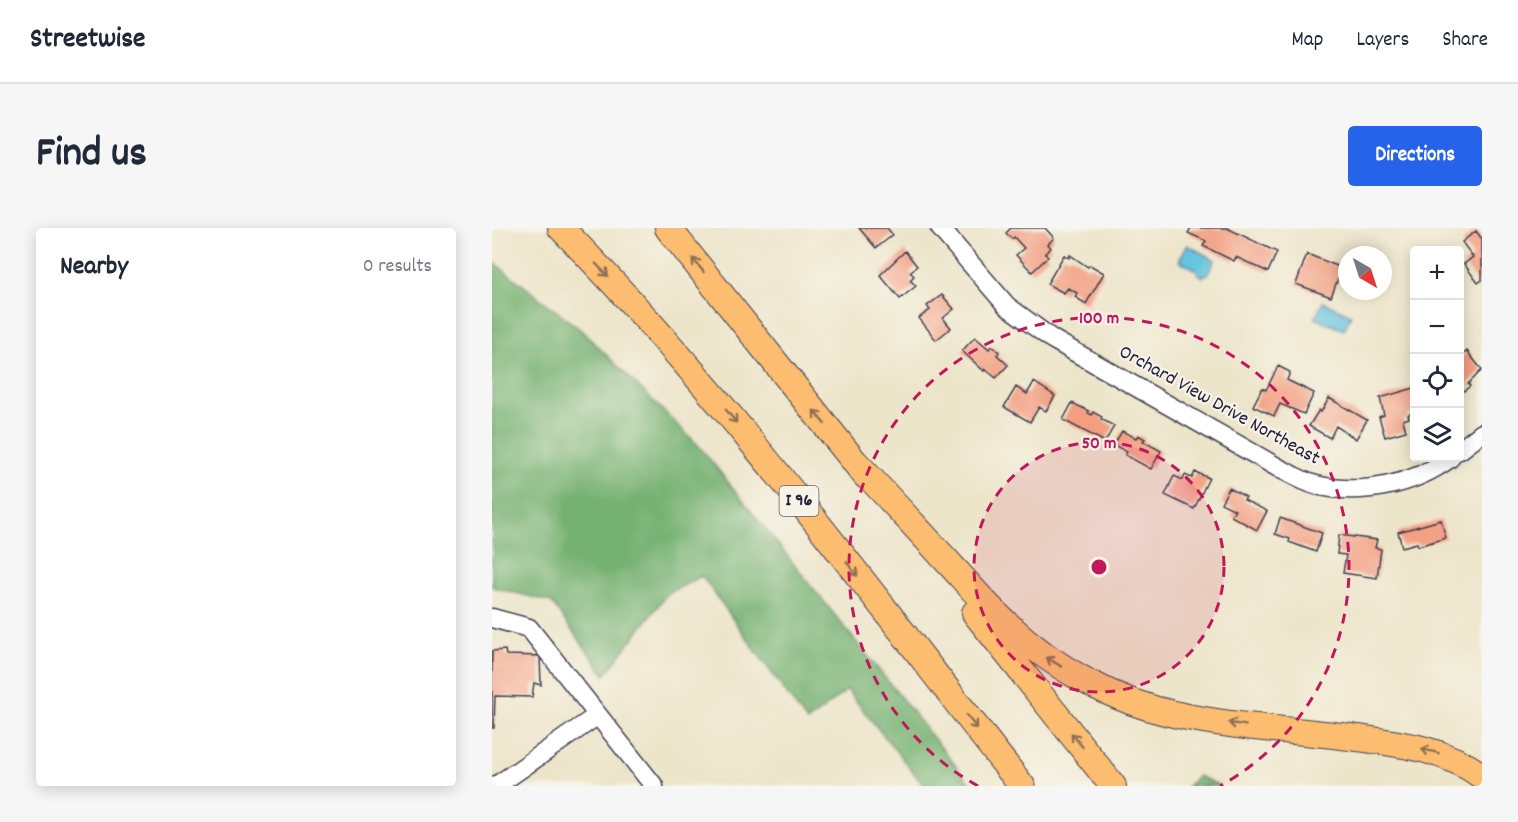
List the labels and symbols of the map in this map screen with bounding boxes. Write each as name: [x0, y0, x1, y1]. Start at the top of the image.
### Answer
north arrow: [1338, 246, 1392, 300]
one-way arrow: [691, 258, 705, 273]
one-way arrow: [594, 262, 609, 277]
text: 100 m: [1079, 307, 1119, 332]
street label: Orchard View Drive Northeast: [1113, 339, 1325, 473]
one-way arrow: [724, 407, 737, 423]
one-way arrow: [813, 410, 826, 426]
text: 50 m: [1082, 432, 1116, 457]
road number: I 96: [780, 486, 818, 516]
centre of rings: [1089, 557, 1109, 577]
one-way arrow: [846, 560, 858, 576]
one-way arrow: [1046, 655, 1063, 668]
one-way arrow: [966, 714, 979, 730]
one-way arrow: [1228, 718, 1247, 729]
one-way arrow: [1070, 732, 1083, 748]
one-way arrow: [1421, 744, 1440, 756]

